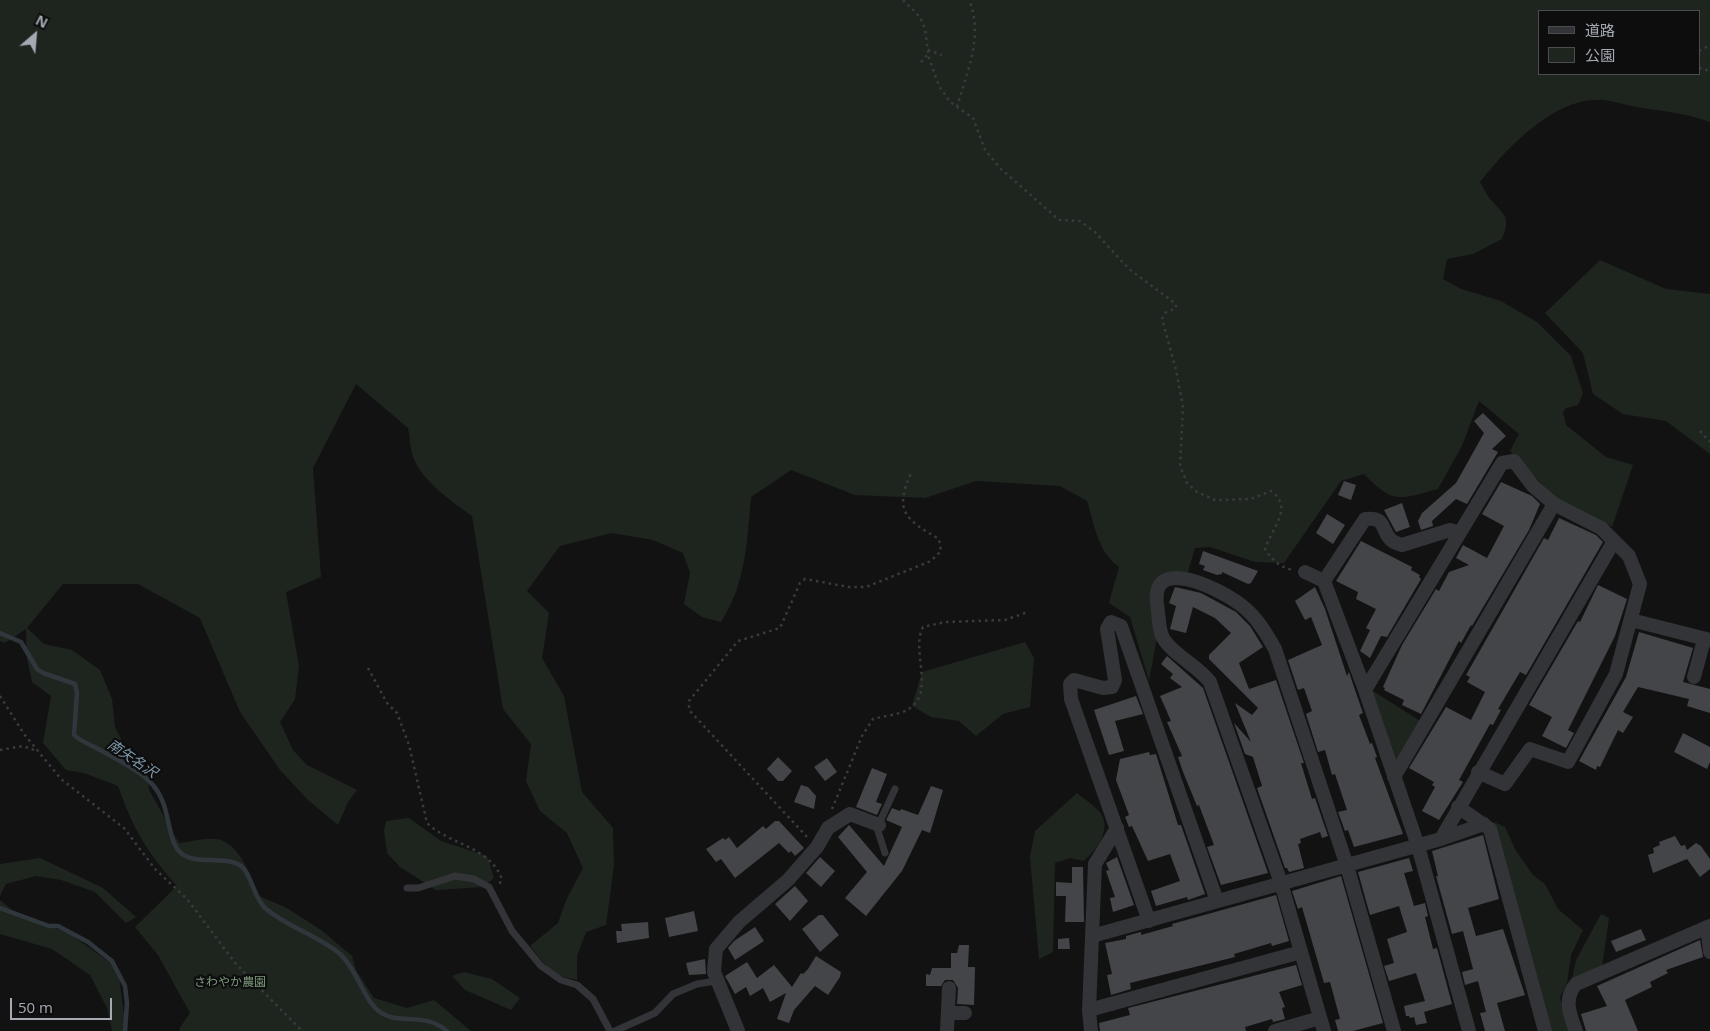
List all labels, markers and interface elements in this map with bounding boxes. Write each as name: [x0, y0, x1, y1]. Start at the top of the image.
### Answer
north arrow: [10, 10, 60, 60]
text: N: [33, 10, 51, 32]
legend: [1538, 10, 1700, 75]
text: 道路: [1585, 20, 1615, 40]
text: 公園: [1585, 45, 1615, 65]
water label: 南矢名沢: [104, 736, 160, 782]
park label: さわやか農園: [194, 976, 266, 990]
scale bar: [12, 988, 115, 1020]
text: 50 m: [18, 997, 53, 1017]

